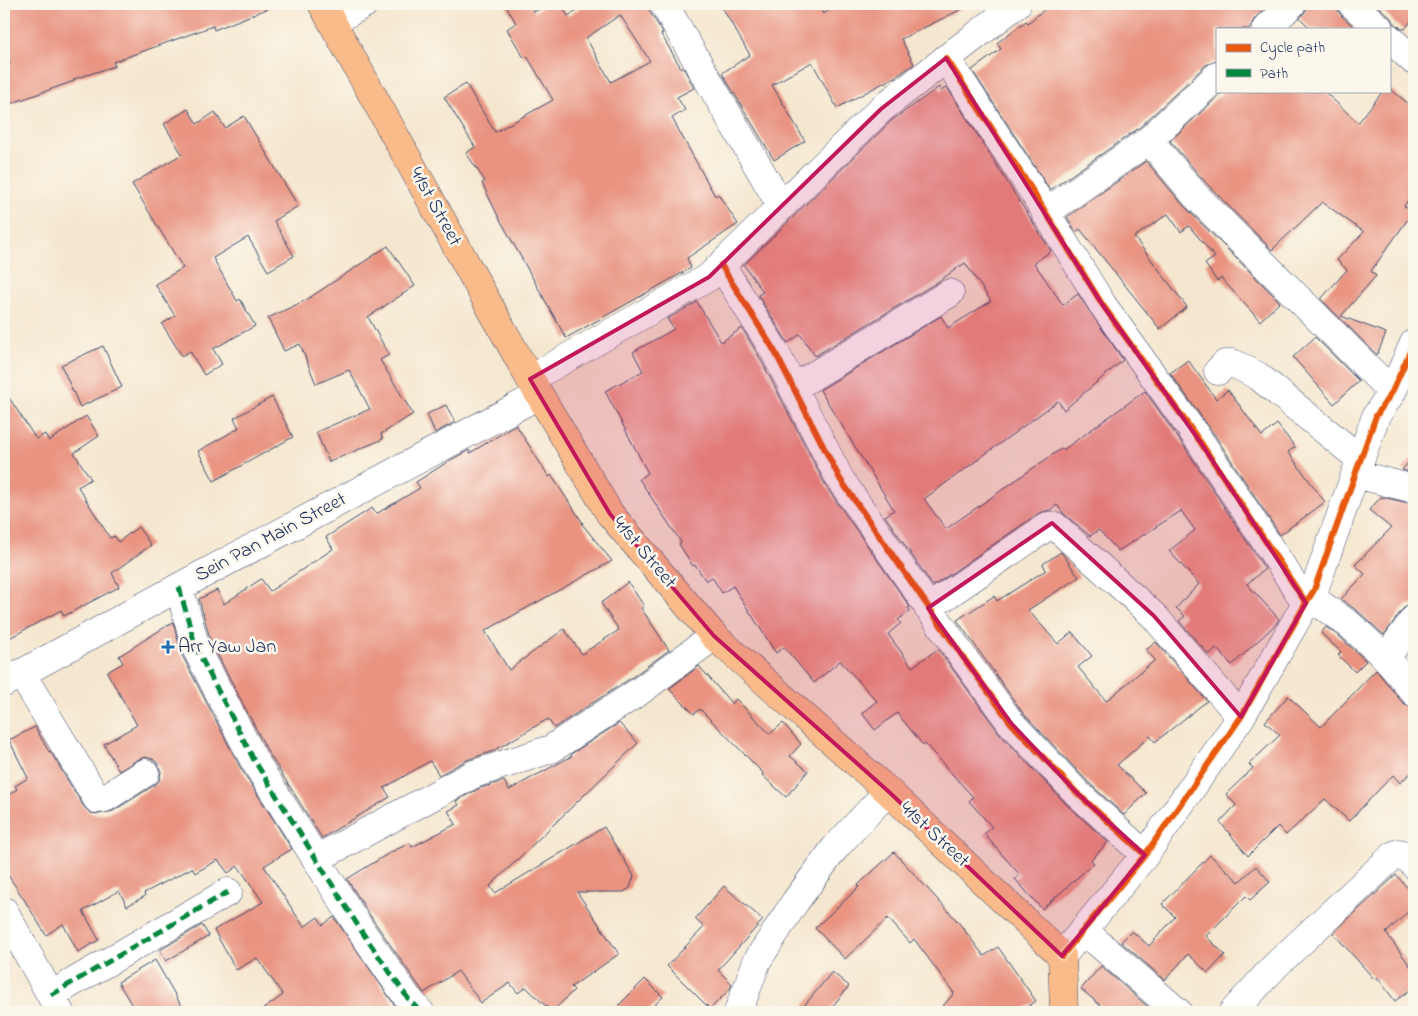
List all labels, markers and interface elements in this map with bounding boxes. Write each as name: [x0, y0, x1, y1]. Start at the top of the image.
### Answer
legend: [1216, 28, 1390, 92]
text: Cycle path: [1260, 37, 1325, 60]
text: Path: [1260, 63, 1288, 85]
street label: 41st Street: [401, 162, 469, 252]
street label: Sein Pan Main Street: [190, 486, 352, 590]
street label: 41st Street: [605, 510, 683, 596]
place label: Arr Yaw Jan: [178, 633, 276, 662]
marker: Arr Yaw Jan: [162, 641, 174, 653]
street label: 41st Street: [892, 795, 976, 875]

